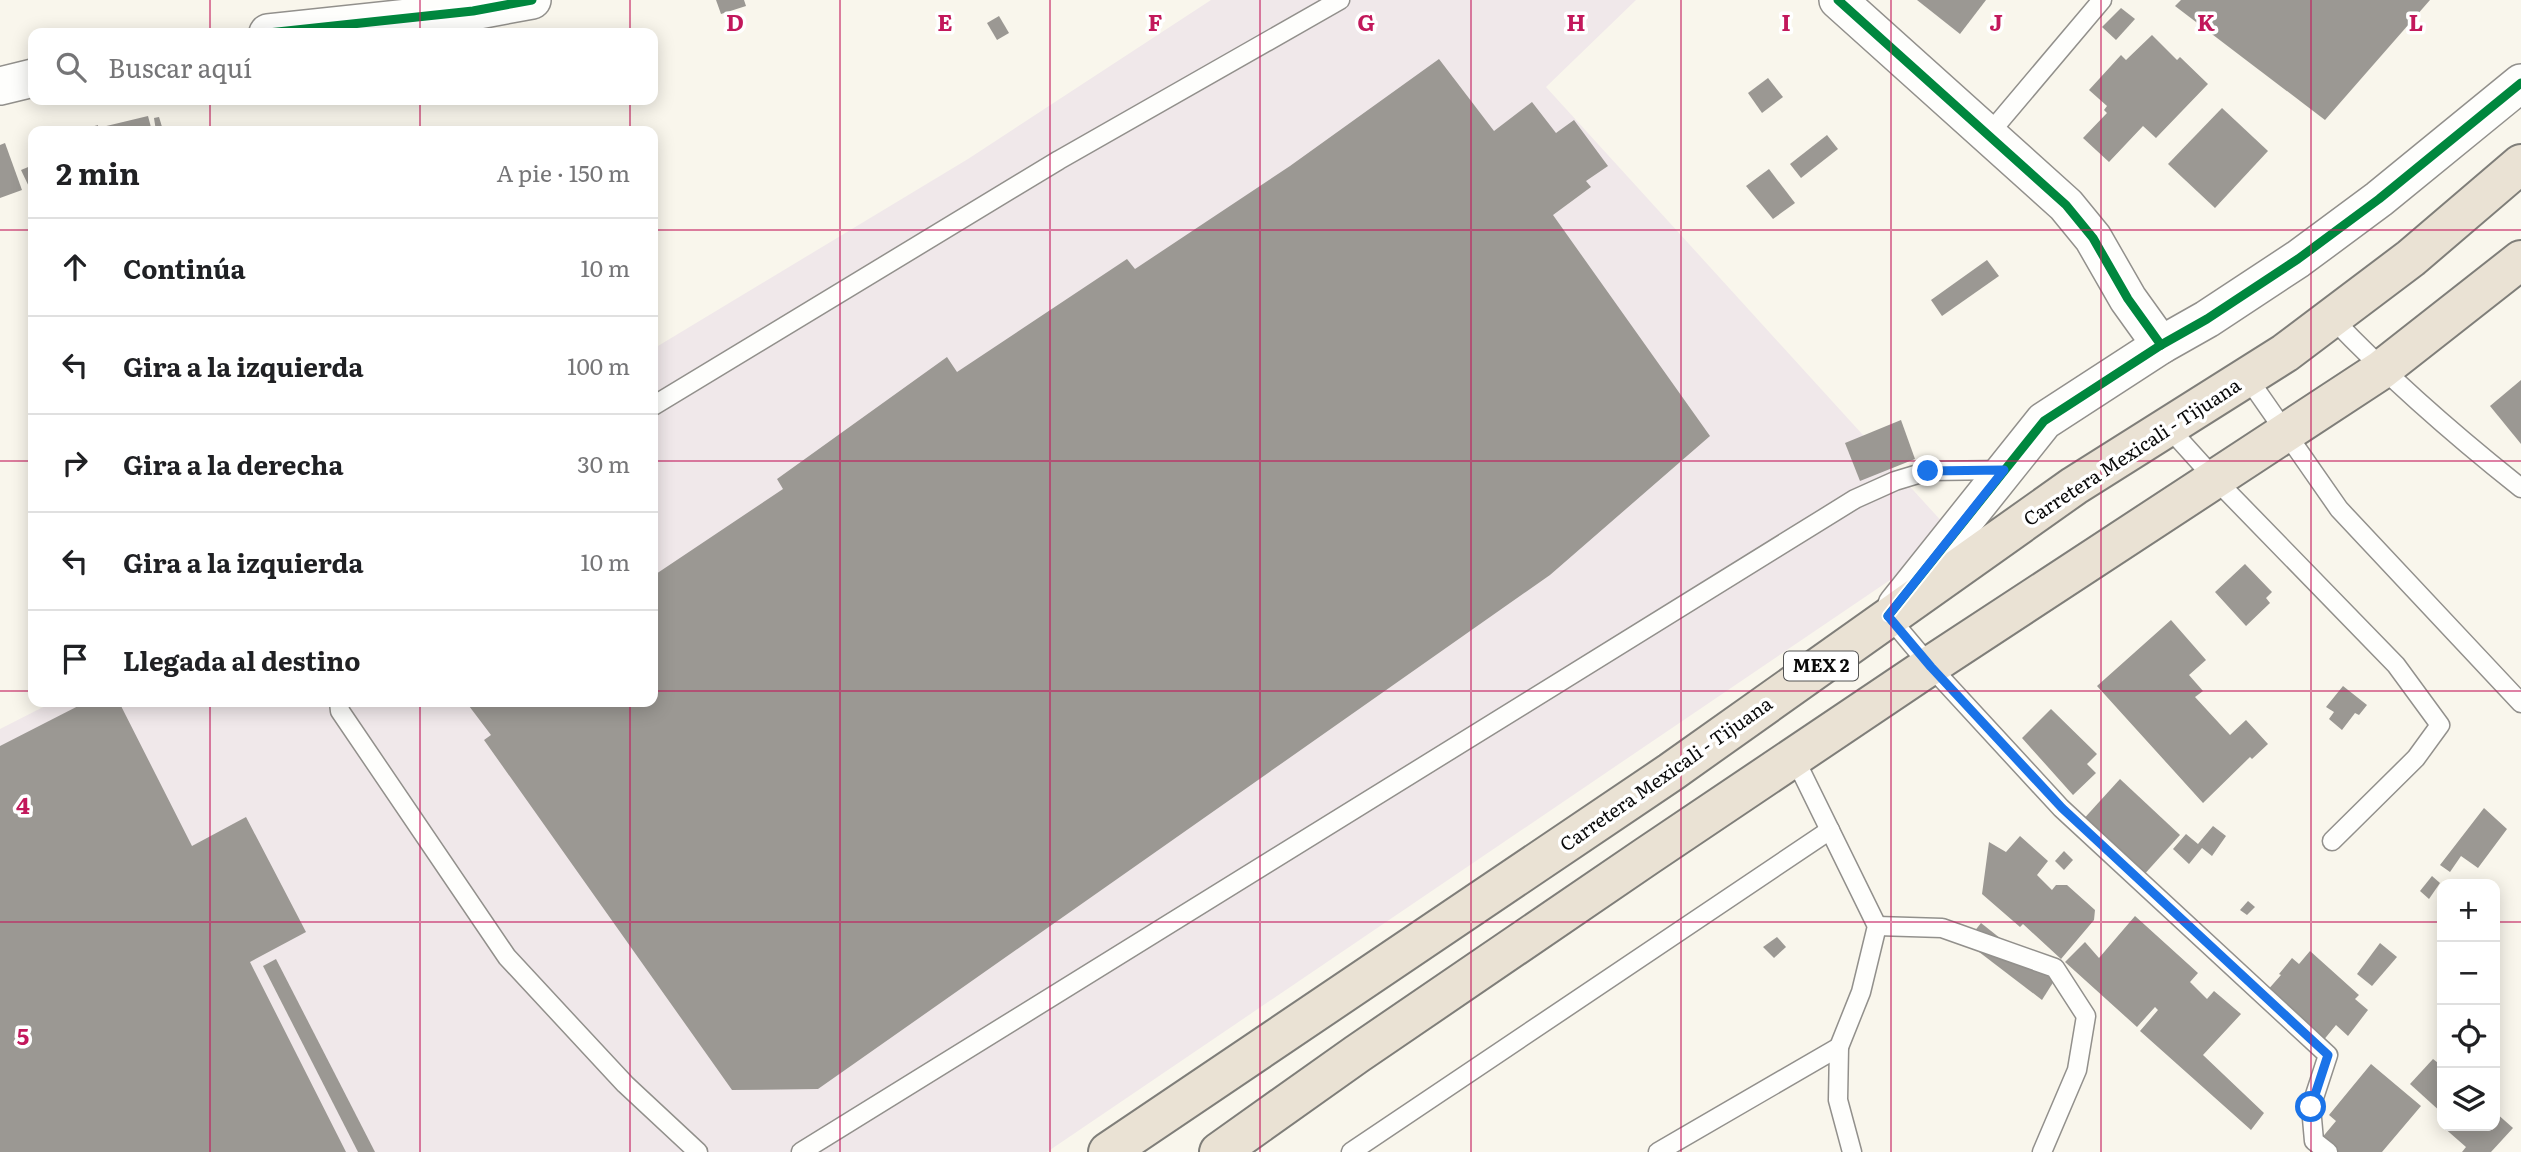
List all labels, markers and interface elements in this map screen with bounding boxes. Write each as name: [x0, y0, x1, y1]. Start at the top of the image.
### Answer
text: D: [726, 4, 744, 38]
text: E: [937, 4, 953, 38]
text: F: [1148, 4, 1163, 38]
text: G: [1357, 4, 1375, 38]
text: H: [1566, 4, 1586, 38]
text: I: [1781, 4, 1791, 38]
text: J: [1989, 4, 2003, 38]
text: K: [2197, 4, 2215, 38]
text: L: [2409, 4, 2423, 38]
search box: [28, 28, 658, 105]
text: Buscar aquí: [108, 47, 252, 86]
icon: search: [52, 48, 90, 86]
text: 2 min: [56, 150, 140, 194]
text: A pie · 150 m: [497, 155, 630, 189]
icon: ahead: [56, 248, 94, 286]
text: Continúa: [123, 248, 246, 287]
text: 10 m: [580, 250, 630, 284]
icon: left: [56, 346, 94, 384]
text: Gira a la izquierda: [123, 346, 364, 385]
text: 100 m: [567, 348, 630, 382]
street label: Carretera Mexicali - Tijuana: [2017, 370, 2246, 532]
icon: right: [56, 444, 94, 482]
text: Gira a la derecha: [123, 444, 343, 483]
text: 30 m: [577, 446, 630, 480]
route end: [1912, 455, 1943, 486]
icon: left: [56, 542, 94, 580]
text: Gira a la izquierda: [123, 542, 364, 581]
text: 10 m: [580, 544, 630, 578]
icon: arrive: [56, 640, 94, 678]
text: Llegada al destino: [123, 640, 360, 679]
road number: MEX 2: [1784, 652, 1858, 680]
street label: Carretera Mexicali - Tijuana: [1553, 688, 1778, 857]
text: 4: [16, 787, 30, 821]
map controls: [2437, 879, 2500, 1131]
button: +: [2437, 879, 2500, 942]
button: −: [2437, 942, 2500, 1005]
button: locate: [2437, 1005, 2500, 1068]
text: 5: [17, 1018, 29, 1052]
button: layers: [2437, 1068, 2500, 1131]
route start: [2295, 1091, 2326, 1122]

